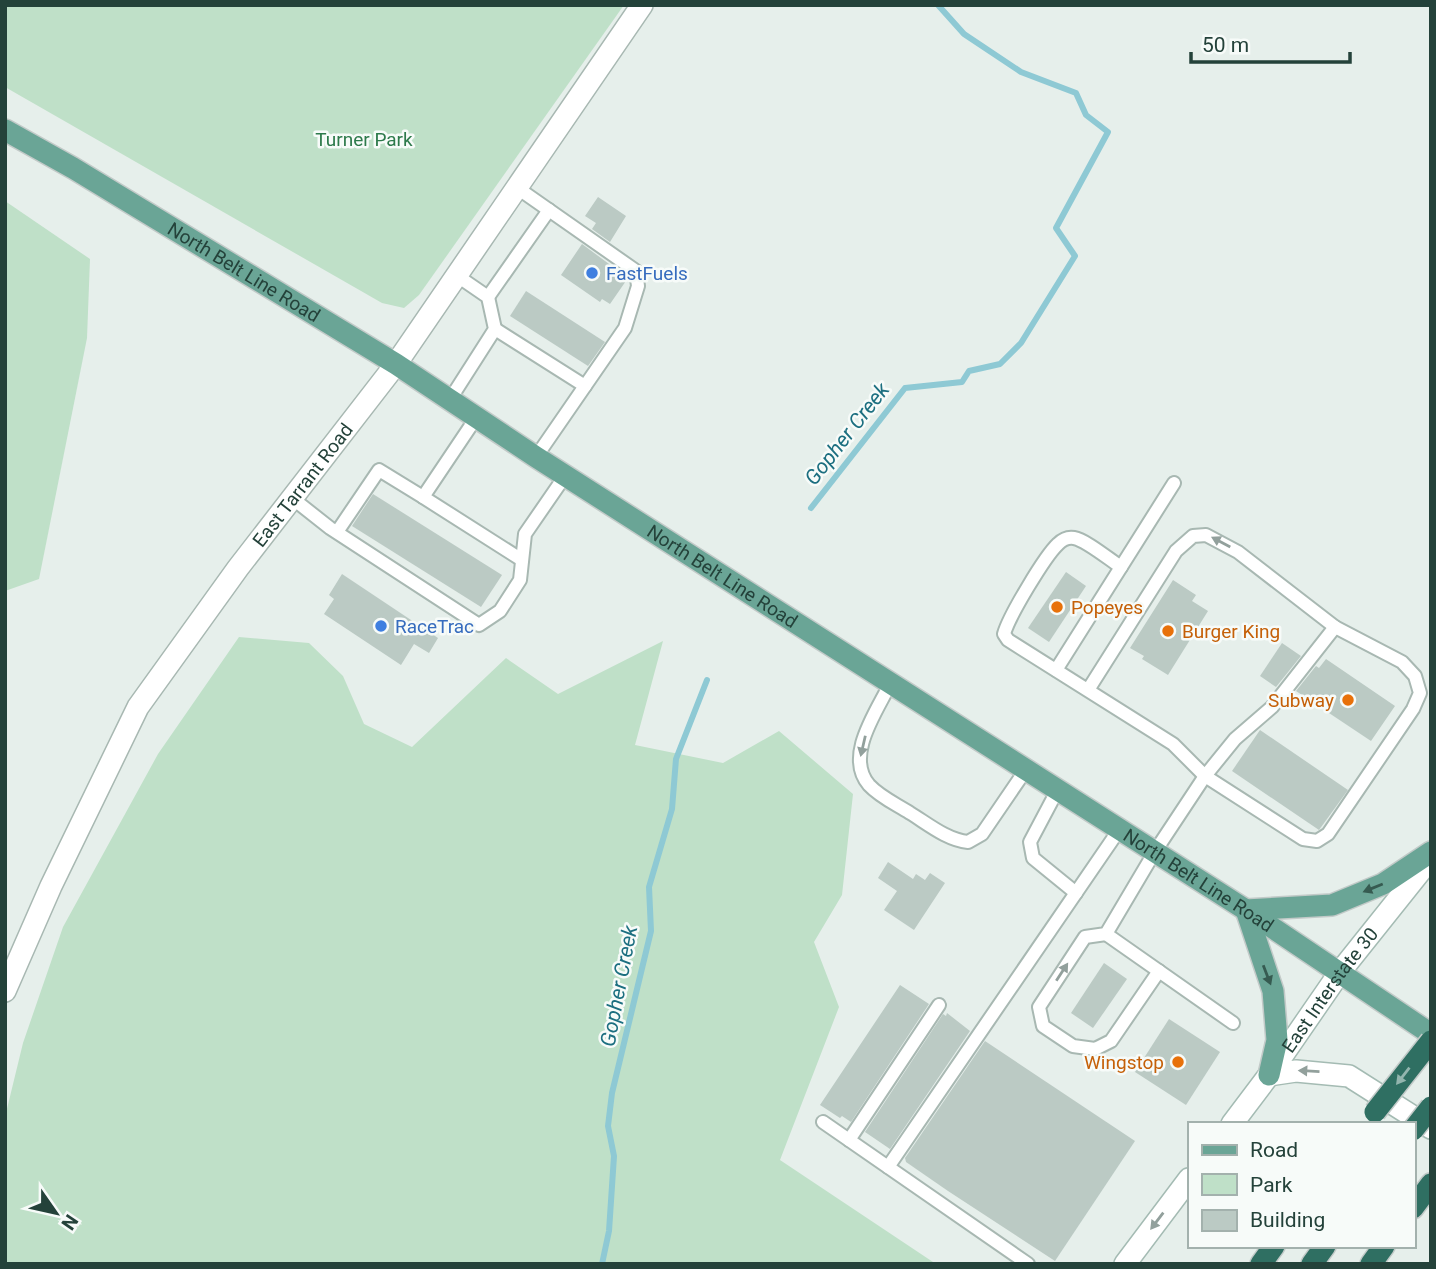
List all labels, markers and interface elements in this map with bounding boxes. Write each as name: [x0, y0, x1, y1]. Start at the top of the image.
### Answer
scale bar: [1191, 21, 1350, 65]
text: 50 m: [1202, 33, 1249, 57]
park label: Turner Park: [315, 128, 413, 151]
street label: North Belt Line Road: [163, 217, 324, 327]
place label: FastFuels: [606, 262, 688, 285]
marker: FastFuels: [584, 265, 600, 281]
water label: Gopher Creek: [800, 378, 895, 490]
street label: East Tarrant Road: [248, 419, 358, 552]
street label: North Belt Line Road: [643, 520, 802, 633]
one-way arrow: [1211, 537, 1231, 548]
place label: Popeyes: [1071, 596, 1143, 619]
marker: Popeyes: [1049, 599, 1065, 615]
place label: RaceTrac: [395, 615, 474, 638]
marker: RaceTrac: [373, 618, 389, 634]
place label: Burger King: [1182, 620, 1280, 643]
marker: Burger King: [1160, 623, 1176, 639]
place label: Subway: [1268, 689, 1334, 712]
marker: Subway: [1340, 692, 1356, 708]
one-way arrow: [857, 735, 868, 757]
street label: North Belt Line Road: [1119, 824, 1278, 937]
one-way arrow: [1362, 883, 1383, 894]
water label: Gopher Creek: [595, 923, 643, 1049]
street label: East Interstate 30: [1277, 923, 1383, 1057]
one-way arrow: [1055, 962, 1068, 981]
one-way arrow: [1262, 964, 1273, 985]
place label: Wingstop: [1084, 1051, 1164, 1074]
marker: Wingstop: [1170, 1054, 1186, 1070]
one-way arrow: [1298, 1066, 1320, 1077]
one-way arrow: [1396, 1068, 1411, 1085]
legend: [1188, 1122, 1415, 1248]
text: Road: [1250, 1138, 1298, 1162]
text: Park: [1250, 1173, 1293, 1197]
north arrow: [21, 1178, 91, 1248]
text: Building: [1250, 1208, 1325, 1232]
text: N: [56, 1210, 83, 1234]
one-way arrow: [1149, 1212, 1164, 1230]

